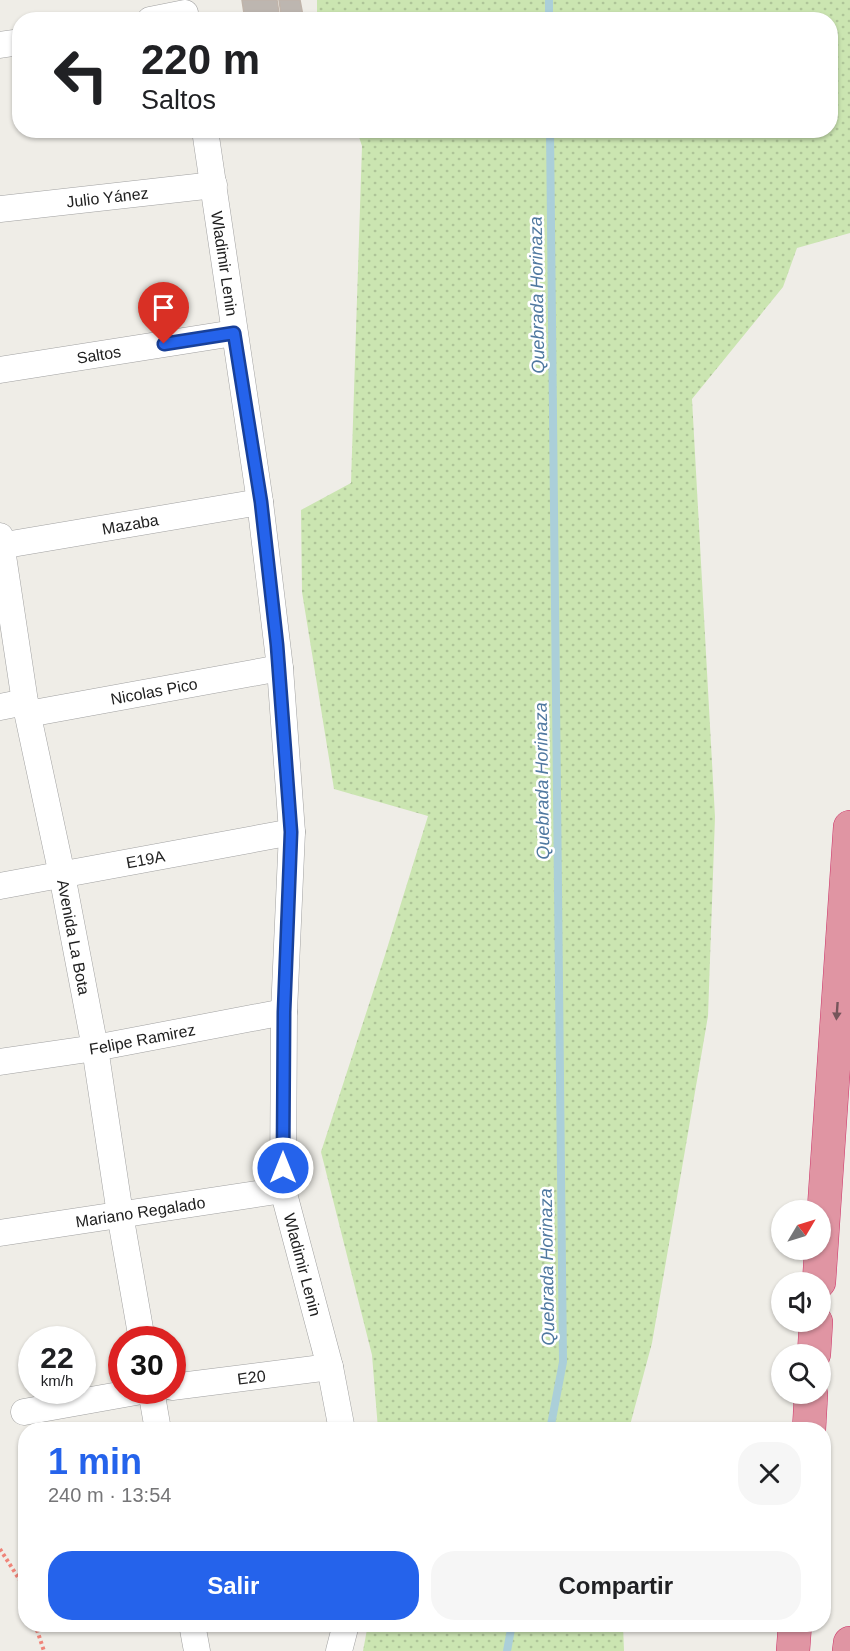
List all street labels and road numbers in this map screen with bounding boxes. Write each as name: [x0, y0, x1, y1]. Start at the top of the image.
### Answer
street label: Julio Yánez: [65, 184, 149, 211]
street label: Wladimir Lenin: [208, 210, 240, 317]
street label: Saltos: [76, 343, 122, 367]
street label: Mazaba: [101, 511, 160, 538]
street label: Nicolas Pico: [109, 675, 199, 708]
street label: E19A: [125, 848, 167, 871]
street label: Avenida La Bota: [54, 878, 93, 996]
street label: Felipe Ramirez: [88, 1021, 197, 1058]
street label: Mariano Regalado: [74, 1194, 207, 1230]
street label: Wladimir Lenin: [281, 1211, 324, 1318]
street label: E20: [236, 1367, 267, 1388]

